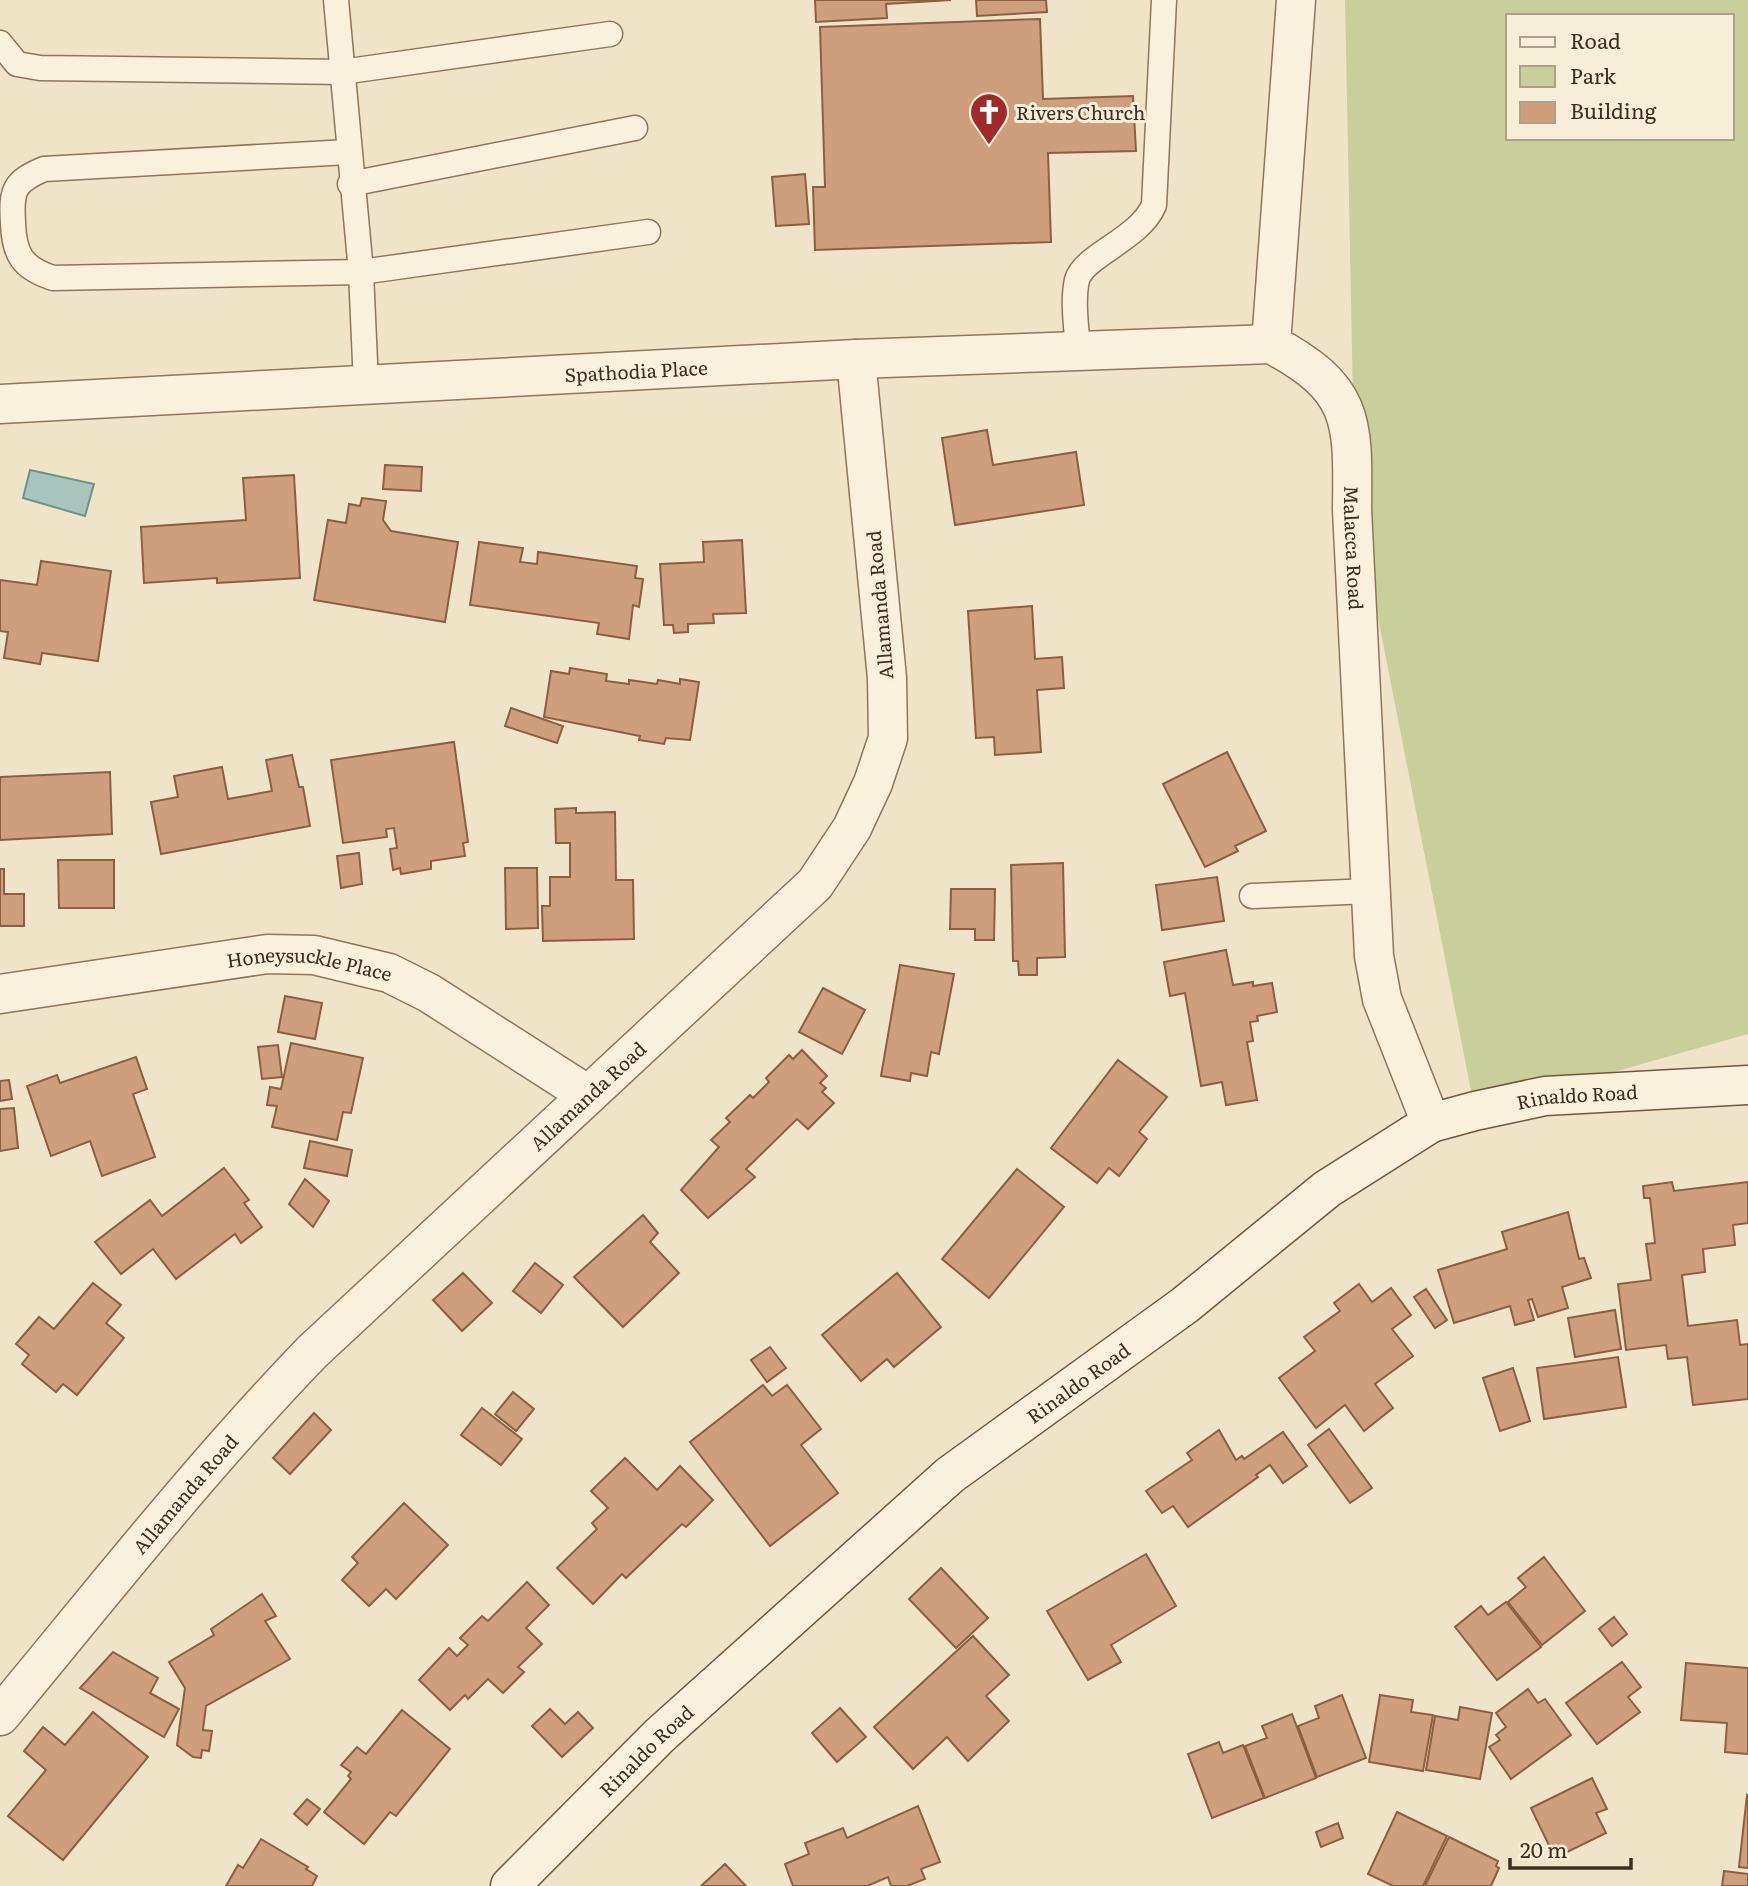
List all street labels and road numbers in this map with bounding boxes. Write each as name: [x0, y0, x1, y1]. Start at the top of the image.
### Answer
street label: Spathodia Place: [564, 353, 709, 388]
street label: Malacca Road: [1338, 485, 1371, 611]
street label: Allamanda Road: [859, 529, 899, 681]
street label: Honeysuckle Place: [224, 940, 395, 987]
street label: Allamanda Road: [523, 1034, 652, 1157]
street label: Rinaldo Road: [1514, 1077, 1639, 1116]
street label: Rinaldo Road: [1020, 1335, 1136, 1430]
street label: Allamanda Road: [125, 1427, 244, 1560]
street label: Rinaldo Road: [593, 1698, 699, 1803]

